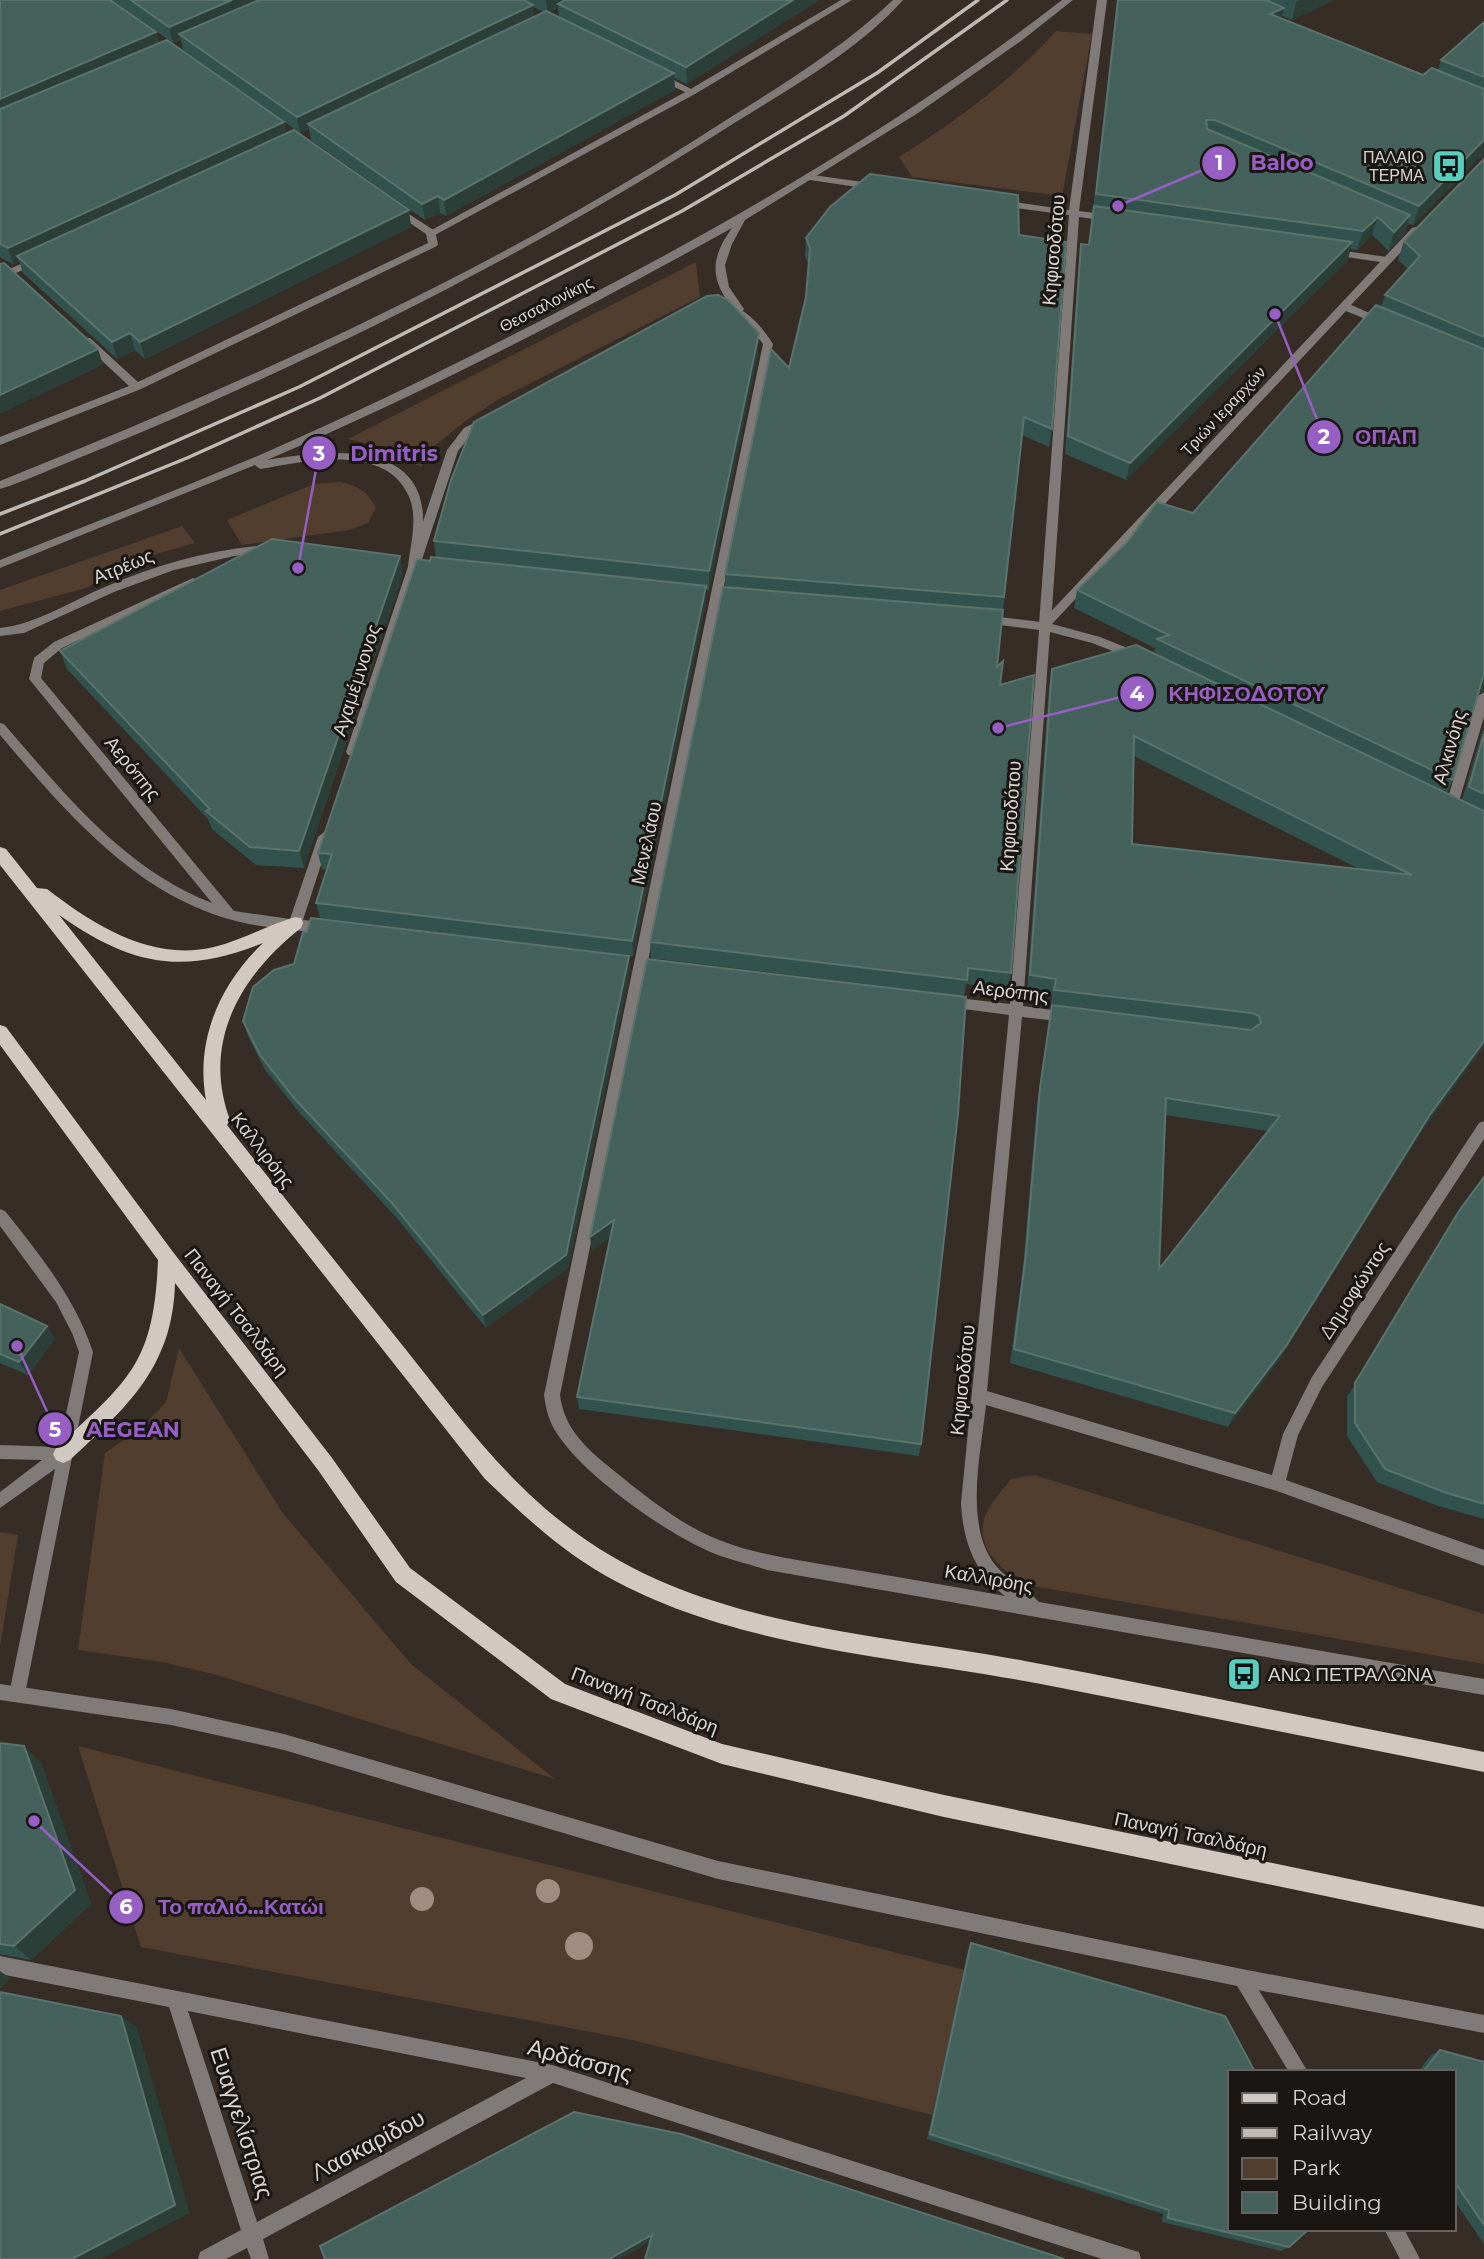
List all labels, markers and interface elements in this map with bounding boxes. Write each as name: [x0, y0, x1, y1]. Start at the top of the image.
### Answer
callout: Baloo: [1202, 142, 1328, 184]
bus stop icon: ΠΑΛΑΙΟ ΤΕΡΜΑ: [1430, 147, 1468, 185]
place label: ΠΑΛΑΙΟ ΤΕΡΜΑ: [1363, 148, 1424, 185]
text: 1: [1215, 150, 1223, 175]
text: Baloo: [1251, 150, 1314, 175]
street label: Κηφισοδότου: [1037, 194, 1070, 306]
street label: Θεσσαλονίκης: [496, 273, 596, 336]
street label: Τριών Ιεραρχών: [1177, 363, 1270, 460]
callout: ΟΠΑΠ: [1307, 416, 1431, 458]
text: 2: [1318, 424, 1330, 449]
text: ΟΠΑΠ: [1355, 424, 1417, 449]
callout: Dimitris: [301, 432, 452, 474]
text: 3: [312, 441, 325, 466]
text: Dimitris: [350, 441, 438, 466]
street label: Ατρέως: [89, 544, 157, 589]
street label: Αγαμέμνονος: [328, 621, 385, 739]
callout: ΚΗΦΙΣΟΔΟΤΟΥ: [1119, 672, 1339, 714]
text: 4: [1130, 681, 1145, 706]
text: ΚΗΦΙΣΟΔΟΤΟΥ: [1169, 681, 1325, 706]
street label: Αλκινόης: [1428, 707, 1471, 787]
street label: Αερόπης: [100, 732, 165, 805]
street label: Κηφισοδότου: [995, 760, 1026, 872]
street label: Μενελάου: [626, 799, 667, 887]
street label: Αερόπης: [972, 975, 1050, 1008]
street label: Καλλιρόης: [226, 1108, 299, 1193]
street label: Δημοφώντος: [1314, 1237, 1394, 1343]
street label: Παναγή Τσαλδάρη: [180, 1244, 294, 1381]
street label: Κηφισοδότου: [945, 1324, 980, 1437]
callout: AEGEAN: [37, 1408, 194, 1450]
text: 5: [49, 1417, 61, 1442]
text: AEGEAN: [85, 1417, 180, 1442]
street label: Καλλιρόης: [943, 1559, 1035, 1598]
bus stop icon: ΑΝΩ ΠΕΤΡΑΛΩΝΑ: [1225, 1655, 1263, 1693]
street label: Παναγή Τσαλδάρη: [568, 1662, 722, 1739]
place label: ΑΝΩ ΠΕΤΡΑΛΩΝΑ: [1268, 1663, 1433, 1686]
street label: Παναγή Τσαλδάρη: [1112, 1807, 1269, 1862]
callout: Το παλιό...Κατώι: [109, 1886, 338, 1928]
text: 6: [119, 1894, 133, 1919]
text: Το παλιό...Κατώι: [158, 1894, 324, 1919]
street label: Αρδάσσης: [525, 2033, 635, 2087]
street label: Ευαγγελίστριας: [204, 2044, 280, 2202]
legend: [1228, 2070, 1456, 2231]
text: Road: [1292, 2085, 1347, 2110]
street label: Λασκαρίδου: [306, 2103, 430, 2187]
text: Railway: [1292, 2120, 1373, 2145]
text: Park: [1292, 2155, 1340, 2180]
text: Building: [1292, 2190, 1382, 2215]

